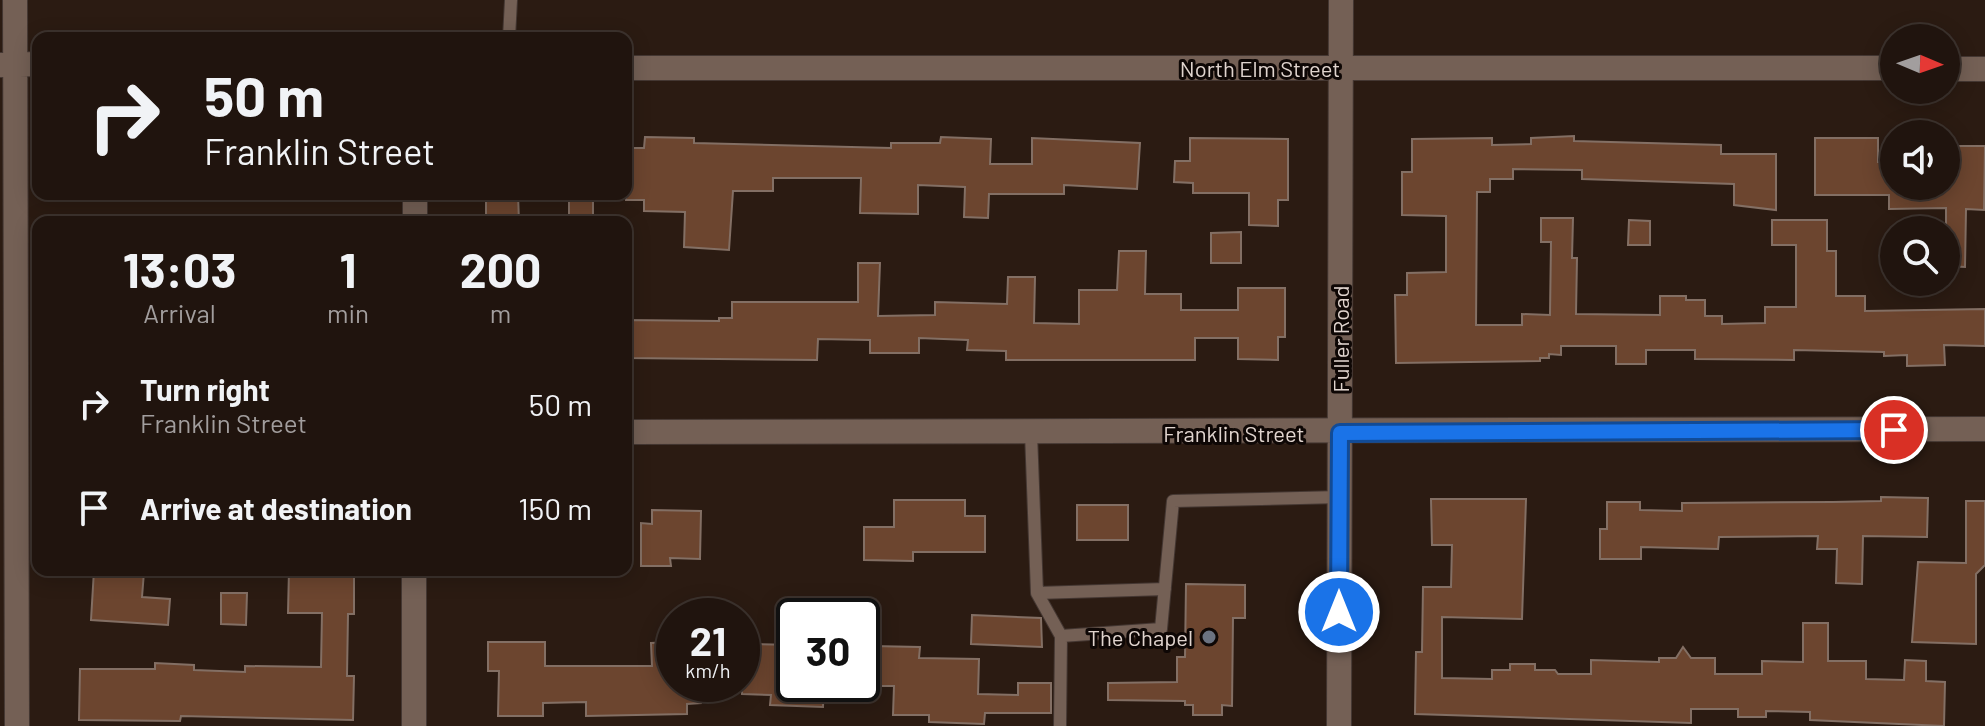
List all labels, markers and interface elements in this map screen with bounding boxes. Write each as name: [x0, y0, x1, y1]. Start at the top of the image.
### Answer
north arrow: [1880, 24, 1960, 104]
map controls: [1880, 24, 1960, 296]
street label: North Elm Street: [1180, 55, 1340, 81]
text: 50 m: [204, 61, 324, 128]
icon: right: [72, 64, 176, 168]
button: sound: [1880, 120, 1960, 200]
text: Franklin Street: [204, 129, 435, 172]
button: search: [1880, 216, 1960, 296]
text: 13:03: [123, 240, 236, 298]
text: 1: [340, 240, 357, 298]
text: 200: [460, 240, 541, 298]
street label: Fuller Road: [1327, 286, 1353, 392]
text: Arrival: [143, 297, 216, 328]
text: min: [327, 297, 369, 328]
text: m: [490, 297, 511, 328]
text: Turn right: [140, 371, 270, 407]
icon: right: [72, 382, 116, 426]
text: 50 m: [529, 386, 592, 422]
pin: [1860, 396, 1928, 464]
text: Franklin Street: [140, 407, 307, 438]
icon: arrive: [1872, 408, 1916, 452]
street label: Franklin Street: [1163, 420, 1305, 446]
icon: arrive: [72, 486, 116, 530]
text: Arrive at destination: [140, 490, 412, 526]
text: 150 m: [518, 490, 592, 526]
position arrow: [1297, 570, 1381, 654]
speed limit sign: 30: [776, 598, 880, 702]
text: 21: [690, 616, 726, 664]
place label: The Chapel: [1087, 624, 1193, 650]
marker: The Chapel: [1200, 628, 1218, 646]
text: km/h: [685, 658, 731, 682]

